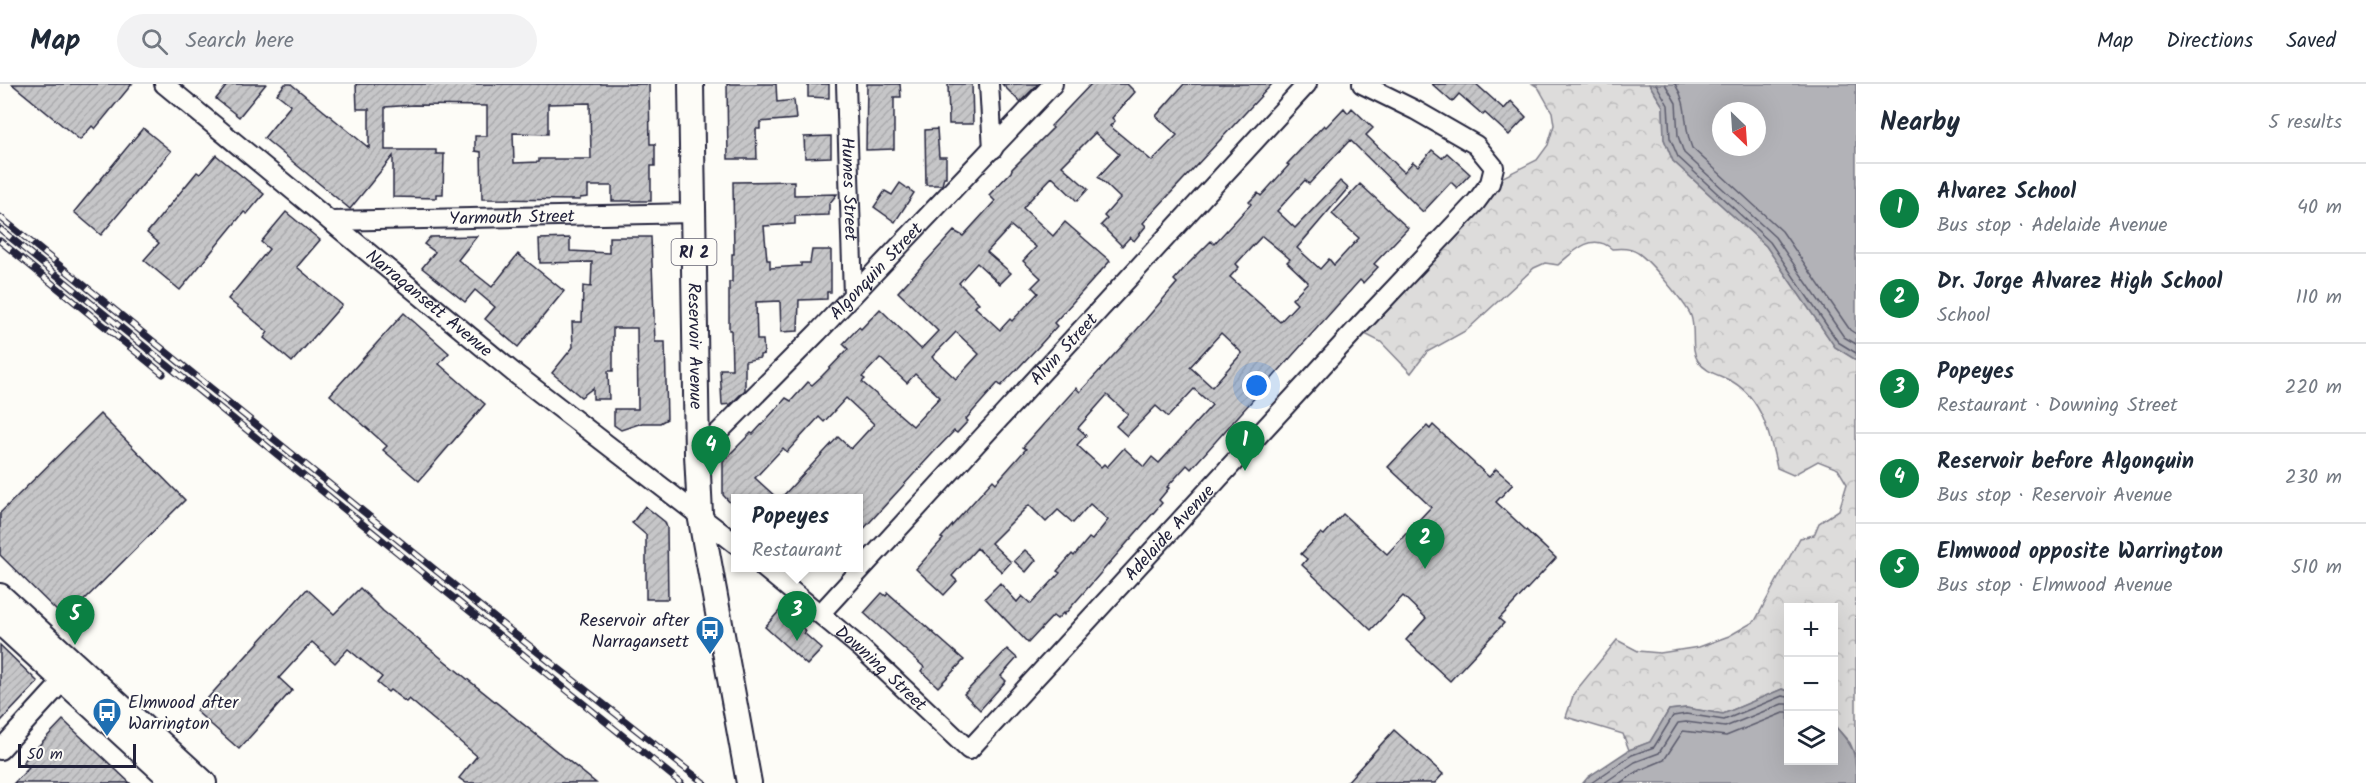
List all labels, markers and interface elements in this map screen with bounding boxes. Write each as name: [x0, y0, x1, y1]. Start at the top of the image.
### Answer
search box: [117, 14, 537, 68]
text: Map: [30, 19, 81, 64]
text: Search here: [186, 24, 294, 59]
icon: search: [138, 25, 171, 58]
text: Map: [2097, 25, 2133, 58]
text: Directions: [2166, 25, 2253, 58]
text: Saved: [2286, 25, 2336, 58]
north arrow: [1712, 102, 1766, 156]
text: Nearby: [1880, 102, 1960, 144]
text: 5 results: [2268, 107, 2342, 139]
street label: Humes Street: [832, 137, 864, 242]
text: Alvarez School: [1937, 175, 2076, 210]
text: 1: [1896, 192, 1903, 224]
text: 40 m: [2297, 192, 2342, 224]
street label: Yarmouth Street: [449, 203, 576, 234]
text: Bus stop · Adelaide Avenue: [1937, 210, 2168, 242]
street label: Algonquin Street: [823, 216, 931, 328]
road number: RI 2: [672, 239, 716, 265]
street label: Narragansett Avenue: [358, 243, 498, 365]
text: Dr. Jorge Alvarez High School: [1937, 265, 2222, 300]
street label: Reservoir Avenue: [678, 282, 709, 410]
text: 2: [1894, 282, 1905, 314]
text: 110 m: [2296, 282, 2342, 314]
text: School: [1937, 300, 1990, 332]
street label: Alvin Street: [1024, 306, 1106, 393]
text: Popeyes: [1937, 355, 2014, 390]
your location: [1242, 371, 1271, 400]
text: 3: [1894, 372, 1905, 404]
text: 220 m: [2285, 372, 2342, 404]
text: Restaurant · Downing Street: [1937, 390, 2178, 422]
pin: 1: [1226, 422, 1264, 471]
pin: 4: [692, 426, 730, 476]
text: Reservoir before Algonquin: [1937, 445, 2194, 480]
text: 4: [1894, 462, 1905, 494]
text: 230 m: [2285, 462, 2342, 494]
street label: Adelaide Avenue: [1118, 478, 1222, 588]
text: Bus stop · Reservoir Avenue: [1937, 480, 2172, 512]
popup: [731, 494, 863, 572]
text: Popeyes: [752, 500, 829, 535]
pin: 2: [1406, 520, 1444, 569]
text: Restaurant: [752, 535, 842, 567]
text: Elmwood opposite Warrington: [1937, 535, 2223, 570]
text: 5: [1894, 552, 1905, 584]
text: 510 m: [2291, 552, 2342, 584]
text: Bus stop · Elmwood Avenue: [1937, 570, 2173, 602]
pin: 3: [778, 592, 816, 641]
pin: 5: [56, 596, 94, 645]
map controls: [1784, 603, 1838, 765]
button: +: [1784, 603, 1838, 657]
place label: Reservoir after Narragansett: [579, 607, 690, 657]
bus stop icon: Reservoir after Narragansett: [694, 614, 726, 656]
street label: Downing Street: [828, 619, 934, 720]
button: −: [1784, 657, 1838, 711]
place label: Elmwood after Warrington: [128, 689, 239, 739]
bus stop icon: Elmwood after Warrington: [91, 696, 123, 738]
button: layers: [1784, 711, 1838, 765]
scale bar: [18, 741, 136, 768]
text: 50 m: [27, 742, 63, 767]

